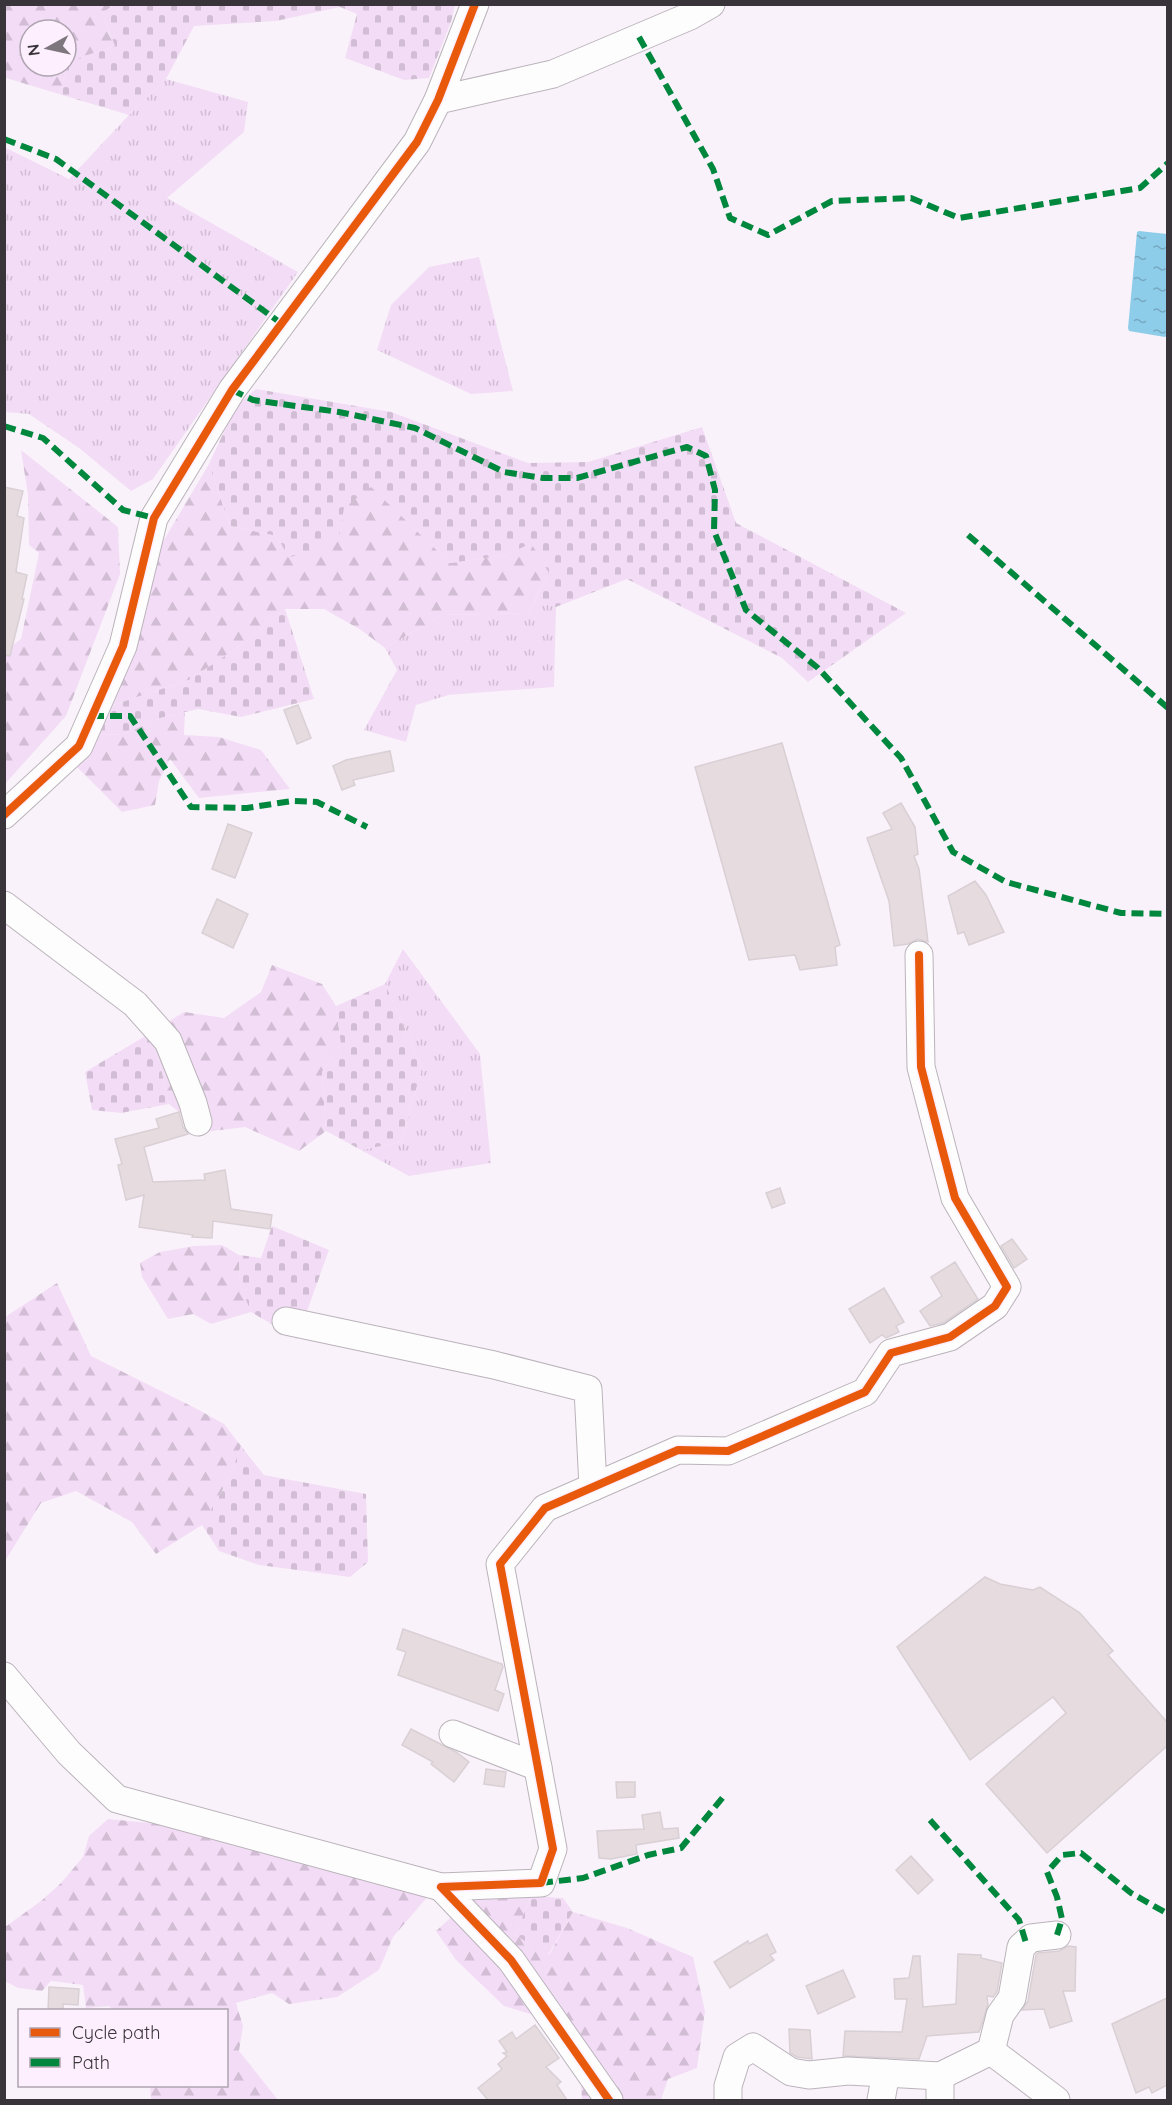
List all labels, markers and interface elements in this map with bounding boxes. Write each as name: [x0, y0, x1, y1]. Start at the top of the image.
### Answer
north arrow: [18, 18, 78, 78]
text: N: [22, 43, 44, 57]
legend: [18, 2009, 228, 2087]
text: Cycle path: [72, 2021, 160, 2044]
text: Path: [72, 2051, 110, 2074]

